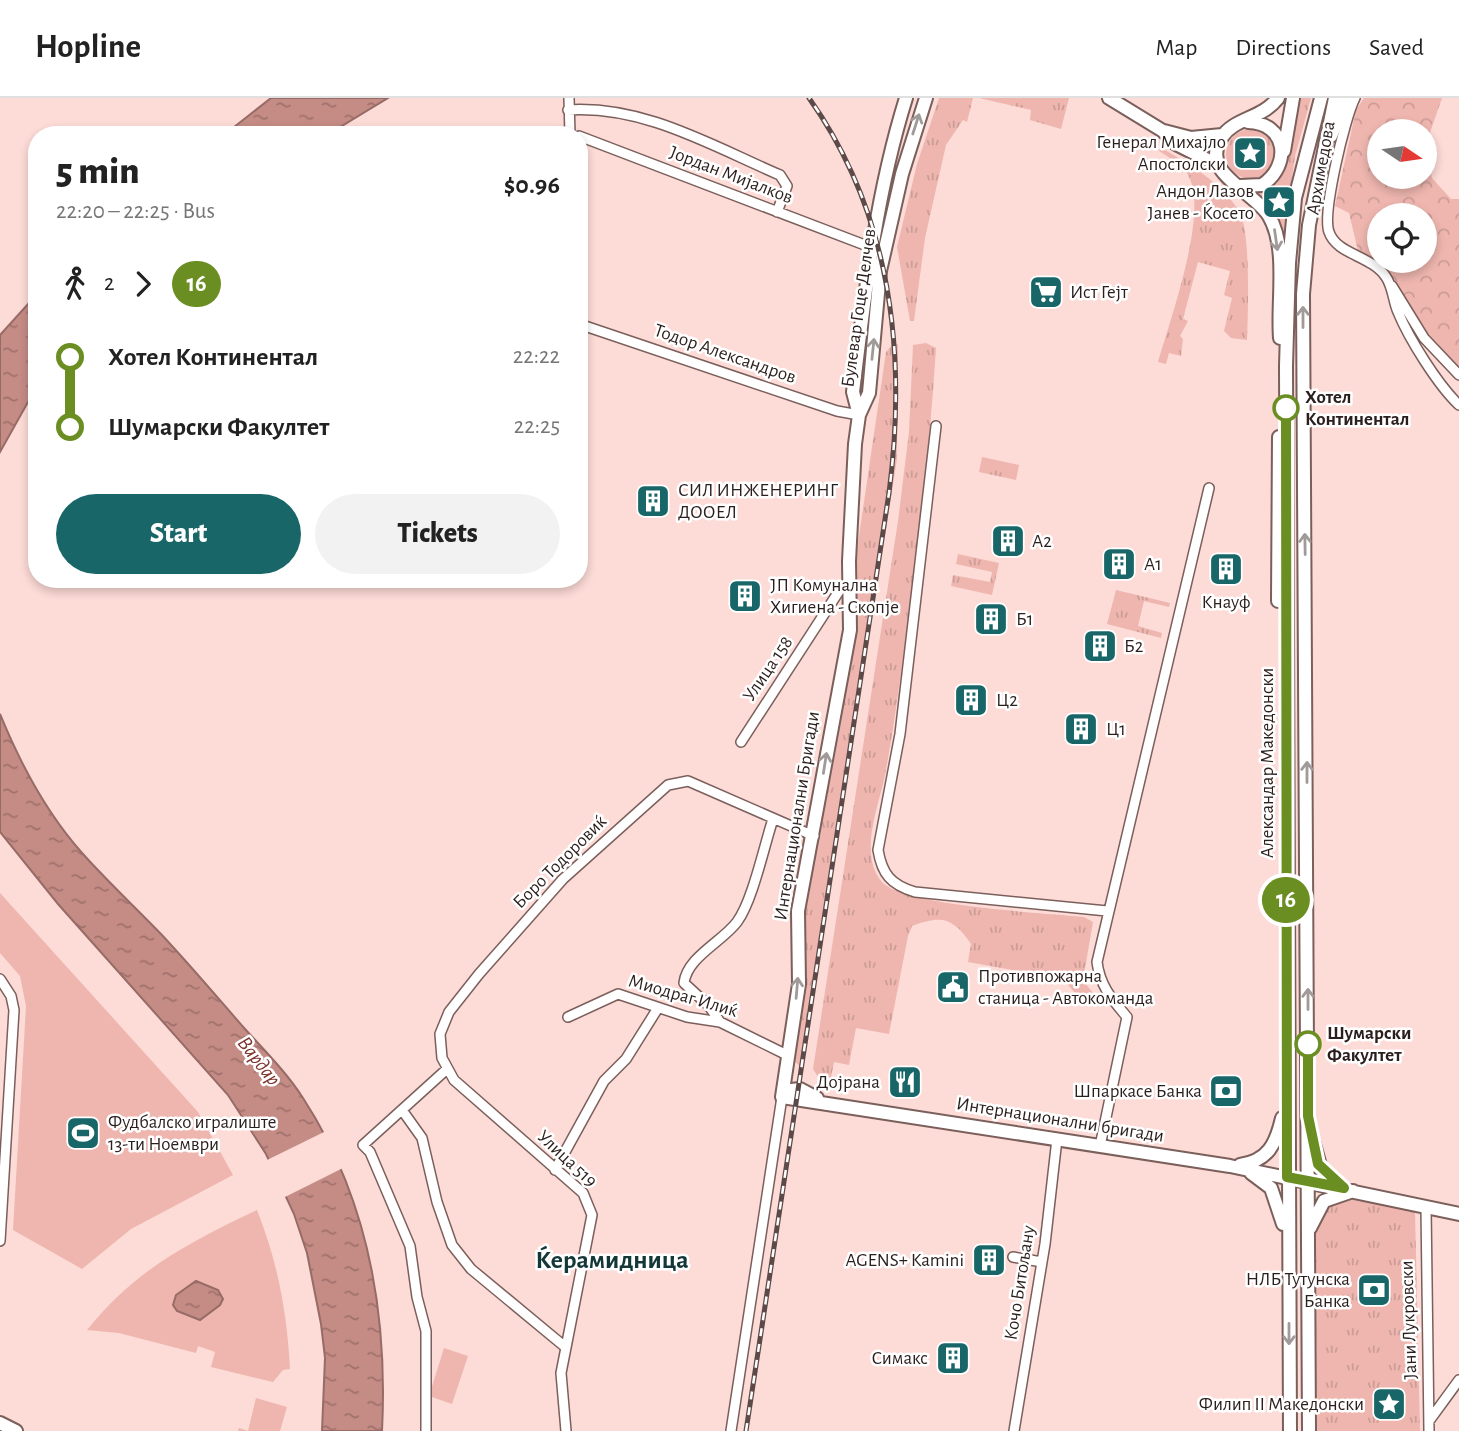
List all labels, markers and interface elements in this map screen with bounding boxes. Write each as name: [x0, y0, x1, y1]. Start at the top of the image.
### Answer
text: Hopline: [35, 31, 141, 64]
text: Map: [1155, 36, 1197, 60]
text: Directions: [1235, 36, 1331, 60]
text: Saved: [1369, 36, 1424, 60]
one-way arrow: [911, 114, 924, 136]
street label: Архимедова: [1303, 119, 1339, 216]
north arrow: [1367, 119, 1437, 189]
map controls: [1367, 119, 1437, 273]
place label: Генерал Михајло Апостолски: [1096, 133, 1226, 174]
place icon: Генерал Михајло Апостолски: [1231, 134, 1269, 172]
street label: Јордан Мијалков: [667, 143, 796, 207]
text: 5 min: [56, 153, 140, 191]
text: $0.96: [504, 172, 560, 198]
place label: Андон Лазов Јанев - Ќосето: [1147, 182, 1254, 223]
place icon: Андон Лазов Јанев - Ќосето: [1260, 183, 1298, 221]
text: 22:20 – 22:25 · Bus: [56, 200, 215, 223]
button: locate: [1367, 203, 1437, 273]
street label: Булевар Гоце Делчев: [838, 227, 880, 389]
one-way arrow: [1270, 228, 1283, 251]
icon: walk: [56, 265, 94, 303]
icon: forward: [124, 265, 162, 303]
text: 2: [104, 272, 114, 295]
text: 16: [186, 272, 207, 296]
supermarket icon: Ист Гејт: [1027, 273, 1065, 311]
place label: Ист Гејт: [1070, 283, 1128, 302]
one-way arrow: [1296, 305, 1310, 328]
street label: Тодор Александров: [652, 321, 799, 387]
one-way arrow: [867, 338, 880, 360]
text: Хотел Континентал: [108, 344, 318, 370]
text: 22:22: [513, 345, 560, 368]
place label: Хотел Континентал: [1305, 388, 1409, 429]
marker: Хотел Континентал: [1273, 395, 1299, 421]
text: Шумарски Факултет: [108, 414, 329, 440]
text: 22:25: [514, 415, 560, 438]
place label: СИЛ ИНЖЕНЕРИНГ ДООЕЛ: [678, 481, 839, 522]
building icon: СИЛ ИНЖЕНЕРИНГ ДООЕЛ: [634, 482, 672, 520]
button: Start: [56, 494, 301, 574]
button: Tickets: [315, 494, 560, 574]
building icon: А2: [989, 522, 1027, 560]
place label: А2: [1032, 532, 1052, 551]
one-way arrow: [1298, 533, 1312, 556]
building icon: А1: [1100, 545, 1138, 583]
building icon: Кнауф: [1207, 550, 1245, 588]
place label: А1: [1144, 555, 1162, 574]
place label: ЈП Комунална Хигиена - Скопје: [770, 576, 899, 617]
building icon: ЈП Комунална Хигиена - Скопје: [726, 577, 764, 615]
place label: Кнауф: [1202, 593, 1250, 612]
building icon: Б1: [972, 600, 1010, 638]
place label: Б1: [1016, 610, 1033, 629]
building icon: Б2: [1081, 627, 1119, 665]
street label: Улица 158: [739, 633, 797, 705]
place label: Б2: [1124, 637, 1144, 656]
street label: Александар Македонски: [1258, 668, 1277, 858]
building icon: Ц2: [952, 681, 990, 719]
place label: Ц2: [996, 691, 1018, 710]
street label: Интернационални Бригади: [771, 710, 823, 922]
building icon: Ц1: [1062, 710, 1100, 748]
place label: Ц1: [1106, 720, 1126, 739]
one-way arrow: [819, 752, 832, 775]
one-way arrow: [1300, 760, 1314, 783]
street label: Боро Тодоровиќ: [510, 811, 611, 912]
line badge: 16: [1254, 877, 1318, 923]
text: 16: [1276, 888, 1296, 912]
place label: Противпожарна станица - Автокоманда: [978, 967, 1154, 1008]
public building icon: Противпожарна станица - Автокоманда: [934, 968, 972, 1006]
street label: Миодраг Илиќ: [626, 971, 740, 1021]
one-way arrow: [791, 977, 804, 999]
one-way arrow: [1301, 988, 1315, 1011]
place label: Шумарски Факултет: [1327, 1024, 1411, 1065]
marker: Шумарски Факултет: [1295, 1031, 1321, 1057]
water label: Вардар: [233, 1033, 284, 1090]
restaurant icon: Дојрана: [886, 1063, 924, 1101]
bank icon: Шпаркасе Банка: [1207, 1072, 1245, 1110]
place label: Дојрана: [816, 1073, 880, 1092]
place label: Шпаркасе Банка: [1074, 1082, 1202, 1101]
street label: Интернационални бригади: [955, 1094, 1165, 1146]
place label: Фудбалско игралиште 13-ти Ноември: [108, 1113, 276, 1154]
sports icon: Фудбалско игралиште 13-ти Ноември: [64, 1114, 102, 1152]
street label: Улица 519: [534, 1127, 600, 1191]
street label: Кочо Битољану: [1002, 1224, 1038, 1342]
building icon: AGENS+ Kamini: [970, 1241, 1008, 1279]
district label: Ќерамидница: [535, 1245, 689, 1273]
place label: AGENS+ Kamini: [846, 1251, 964, 1270]
street label: Јани Лукровски: [1397, 1260, 1421, 1380]
place label: НЛБ Тутунска Банка: [1246, 1270, 1350, 1311]
bank icon: НЛБ Тутунска Банка: [1355, 1271, 1393, 1309]
one-way arrow: [1282, 1323, 1296, 1346]
building icon: Симакс: [934, 1339, 972, 1377]
place label: Симакс: [872, 1349, 928, 1368]
place icon: Филип II Македонски: [1370, 1385, 1408, 1423]
place label: Филип II Македонски: [1199, 1395, 1364, 1414]

